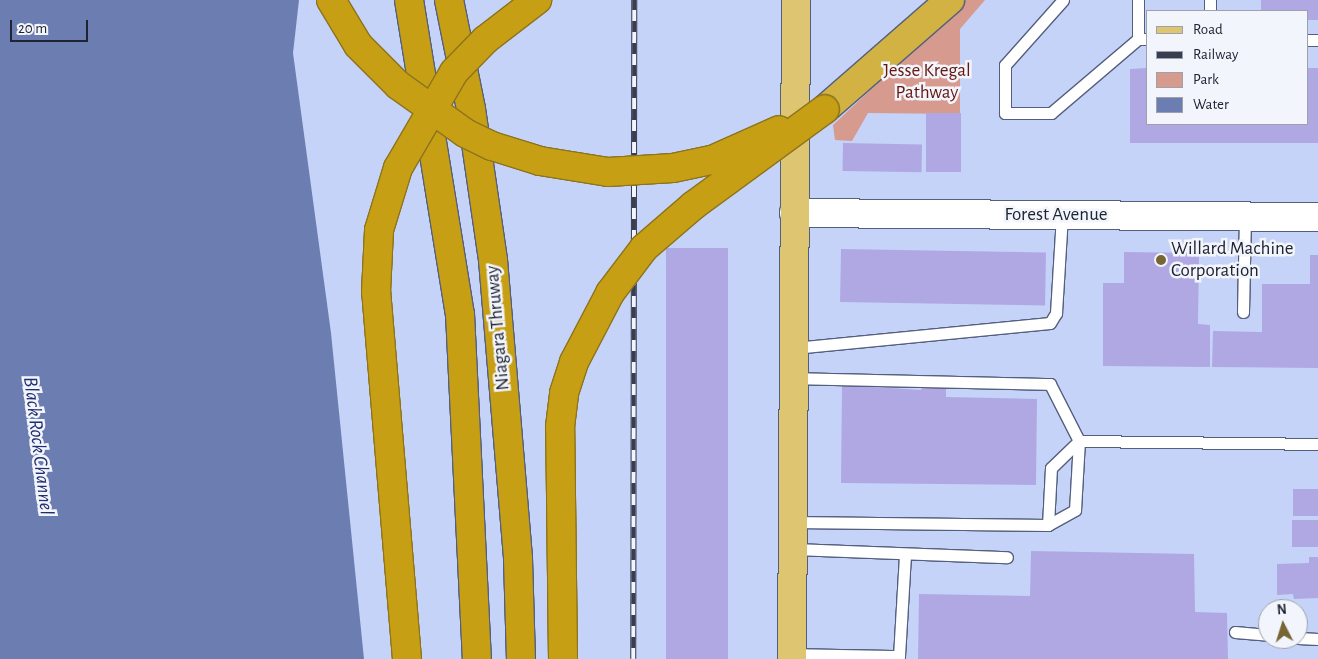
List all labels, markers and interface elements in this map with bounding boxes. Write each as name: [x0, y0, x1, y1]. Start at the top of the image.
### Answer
scale bar: [12, 10, 90, 42]
legend: [1146, 10, 1308, 125]
text: 20 m: [18, 21, 47, 36]
text: Road: [1193, 22, 1223, 37]
text: Railway: [1193, 47, 1238, 62]
park label: Jesse Kregal Pathway: [883, 60, 971, 104]
text: Park: [1193, 72, 1219, 87]
text: Water: [1193, 97, 1229, 112]
street label: Forest Avenue: [1004, 204, 1108, 226]
place label: Willard Machine Corporation: [1171, 238, 1294, 282]
marker: Willard Machine Corporation: [1155, 254, 1167, 266]
street label: Niagara Thruway: [481, 265, 515, 391]
water label: Black Rock Channel: [18, 375, 58, 517]
north arrow: [1258, 599, 1308, 649]
text: N: [1276, 603, 1287, 617]

